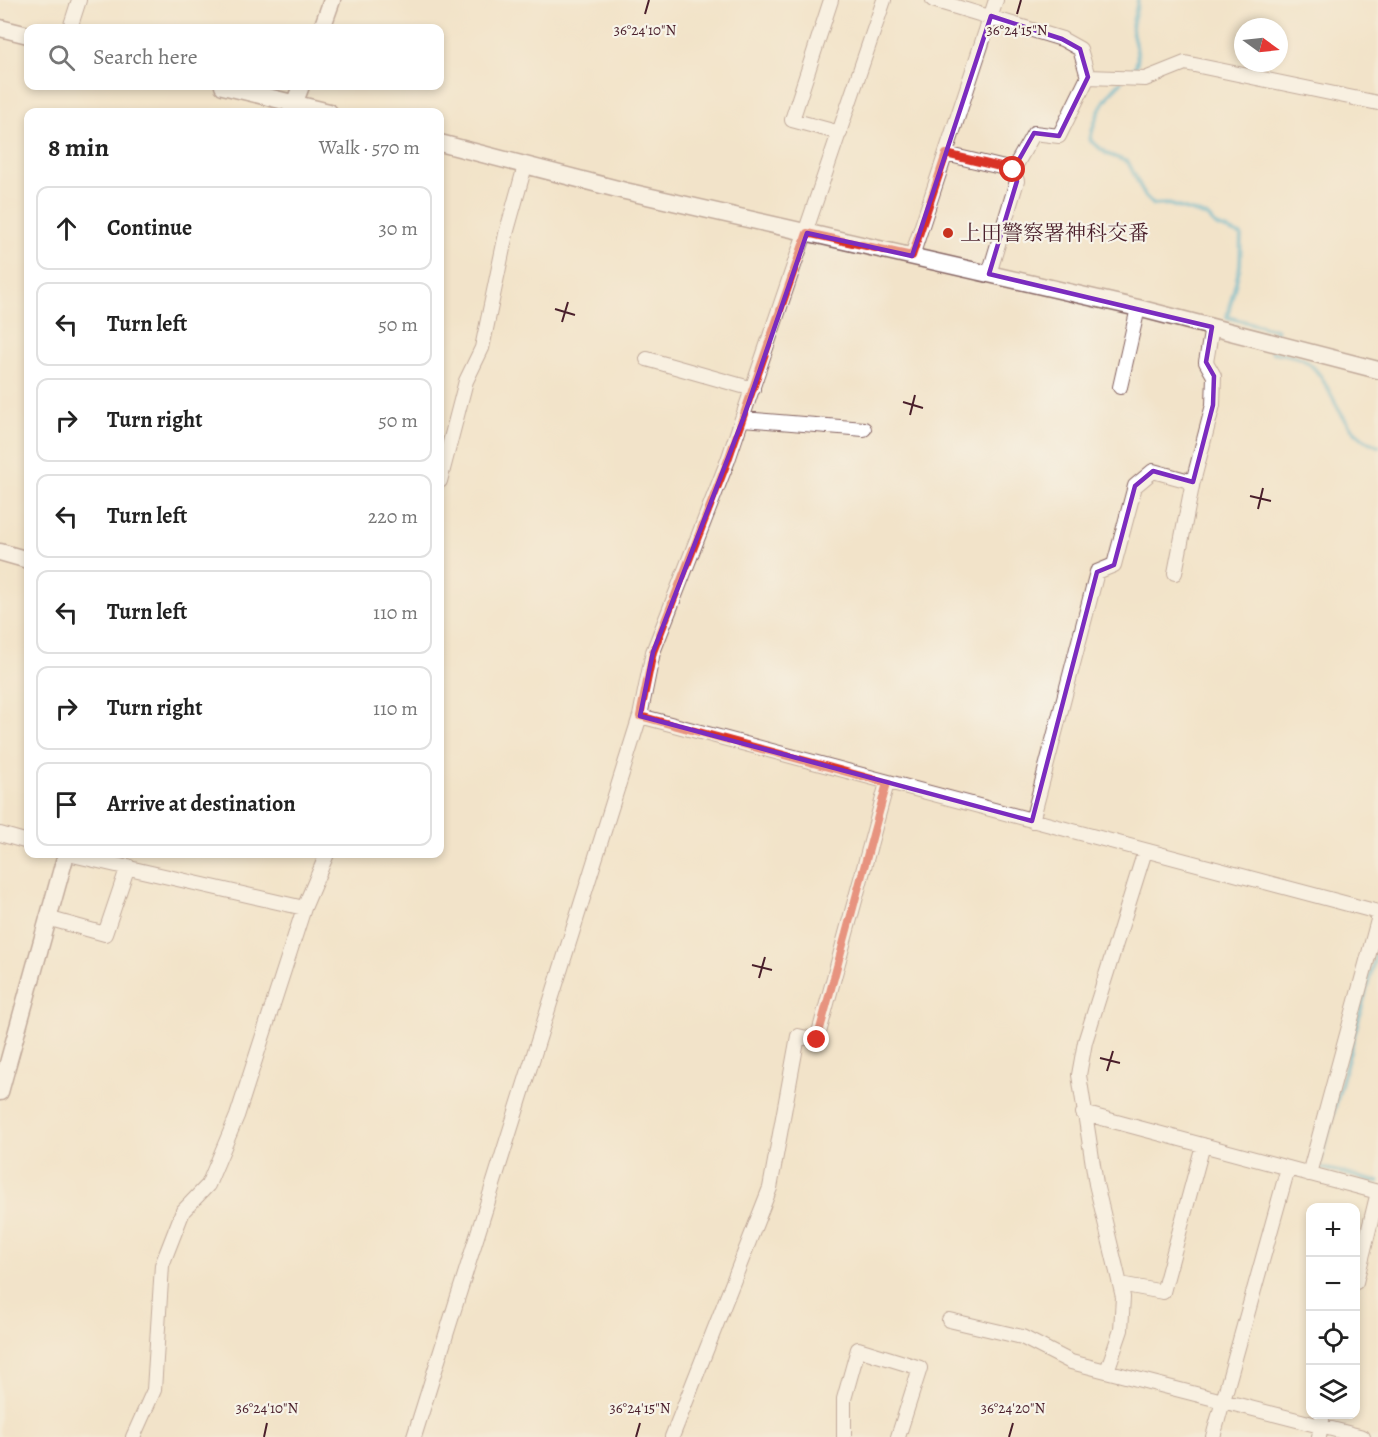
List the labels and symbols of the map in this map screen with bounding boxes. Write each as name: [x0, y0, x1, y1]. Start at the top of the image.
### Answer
north arrow: [1234, 18, 1288, 72]
text: 36°24'10"N: [614, 20, 677, 40]
text: 36°24'15"N: [986, 20, 1048, 40]
route start: [999, 156, 1025, 182]
place label: 上田警察署神科交番: [960, 219, 1149, 247]
marker: 上田警察署神科交番: [941, 226, 955, 240]
route end: [803, 1026, 829, 1052]
text: 36°24'10"N: [236, 1398, 299, 1418]
text: 36°24'15"N: [609, 1398, 671, 1418]
text: 36°24'20"N: [981, 1398, 1046, 1418]

